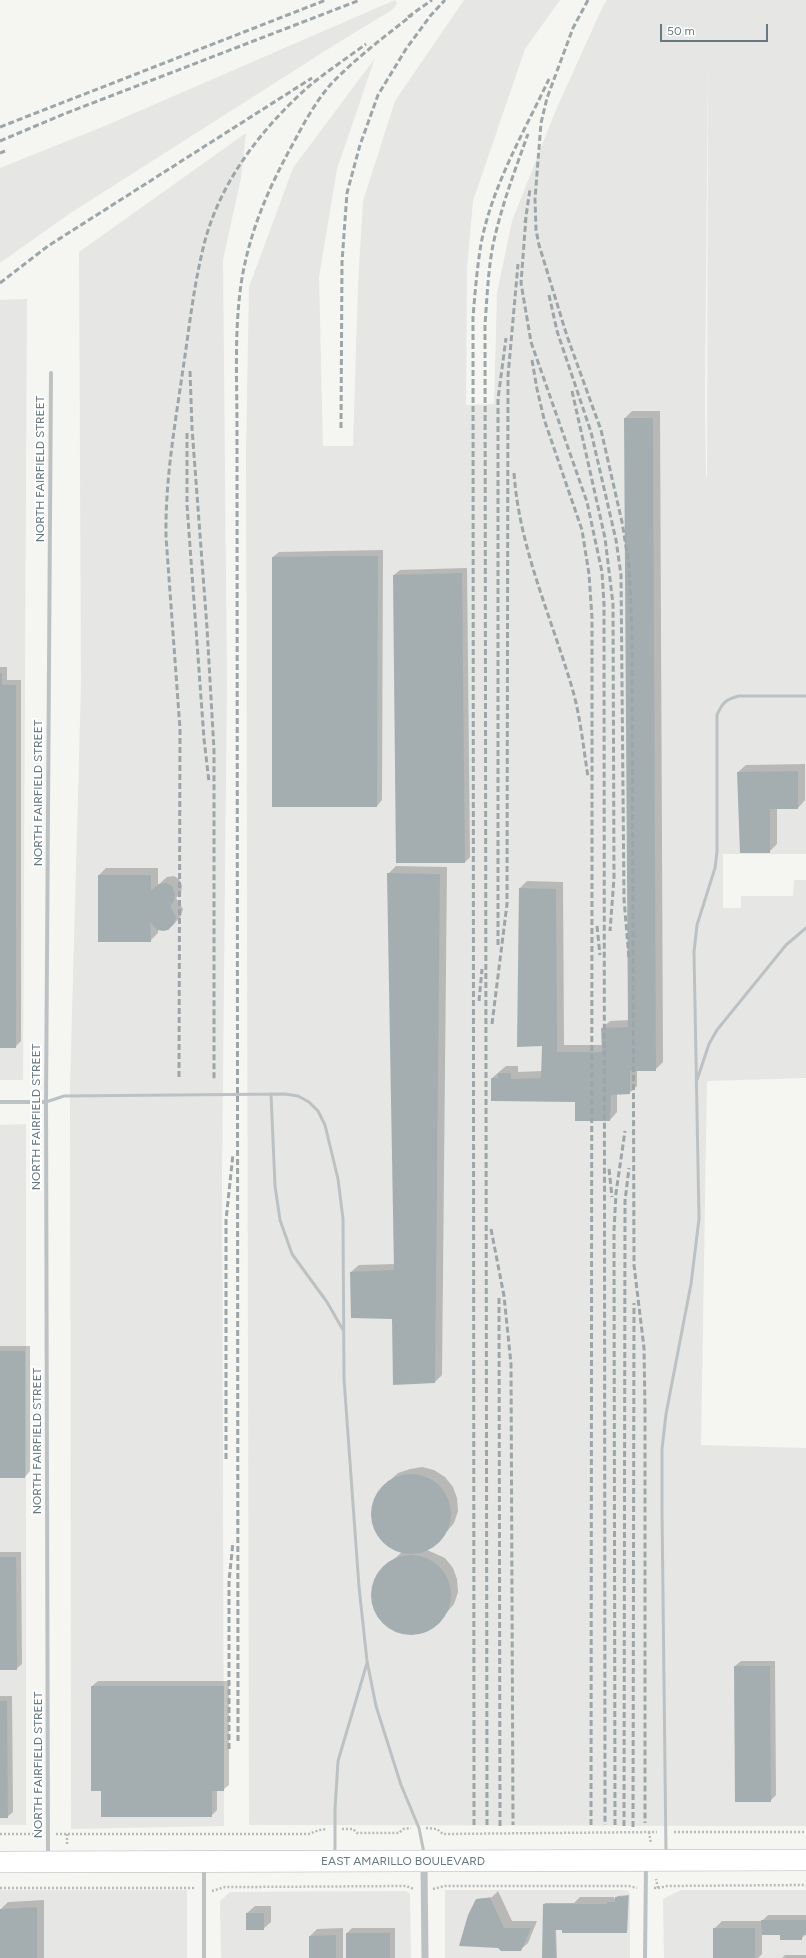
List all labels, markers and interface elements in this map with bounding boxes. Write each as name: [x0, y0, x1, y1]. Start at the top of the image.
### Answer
scale bar: [662, 16, 770, 42]
text: 50 m: [667, 24, 695, 38]
street label: NORTH FAIRFIELD STREET: [33, 396, 47, 542]
street label: NORTH FAIRFIELD STREET: [31, 720, 45, 866]
street label: NORTH FAIRFIELD STREET: [29, 1044, 43, 1190]
street label: NORTH FAIRFIELD STREET: [30, 1368, 44, 1514]
street label: NORTH FAIRFIELD STREET: [31, 1692, 45, 1838]
street label: EAST AMARILLO BOULEVARD: [321, 1854, 485, 1868]

